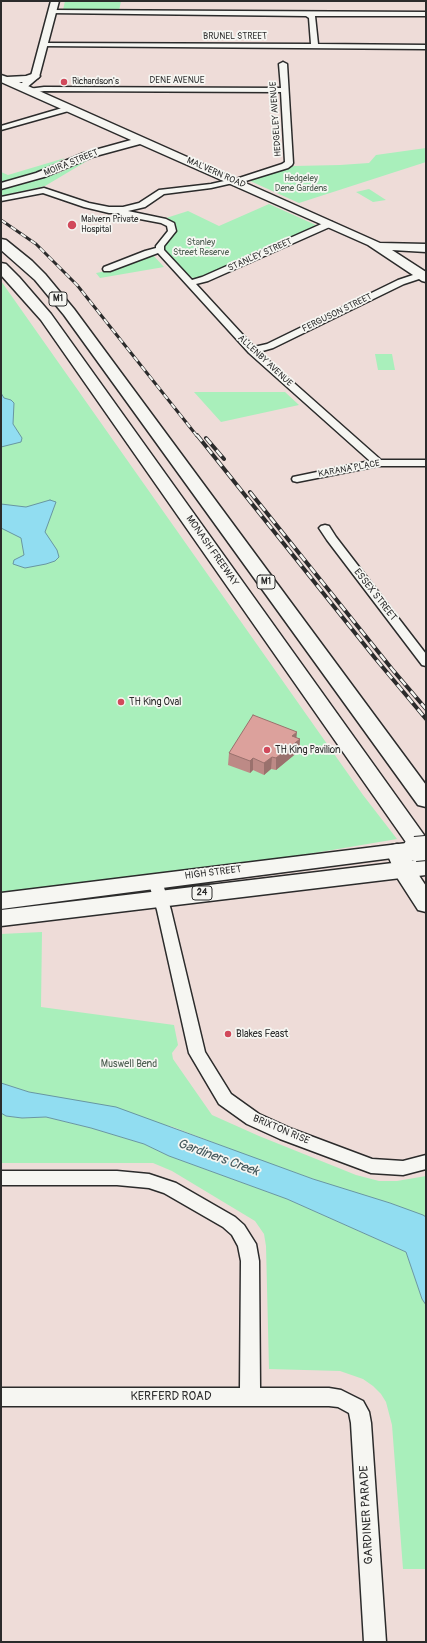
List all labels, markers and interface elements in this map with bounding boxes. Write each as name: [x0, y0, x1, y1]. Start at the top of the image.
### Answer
street label: BRUNEL STREET: [203, 32, 267, 42]
street label: DENE AVENUE: [150, 76, 204, 86]
marker: Richardson's: [59, 77, 69, 87]
place label: Richardson's: [72, 77, 119, 87]
street label: HEDGELEY AVENUE: [268, 81, 284, 157]
street label: MOIRA STREET: [42, 147, 100, 179]
street label: MALVERN ROAD: [185, 155, 247, 191]
park label: Hedgeley Dene Gardens: [275, 174, 327, 195]
place label: Malvern Private Hospital: [81, 215, 138, 236]
marker: Malvern Private Hospital: [66, 219, 78, 231]
street label: STANLEY STREET: [226, 236, 294, 274]
park label: Stanley Street Reserve: [173, 238, 229, 259]
street label: FERGUSON STREET: [300, 291, 374, 335]
road number: M1: [49, 292, 67, 306]
street label: ALLENBY AVENUE: [235, 333, 295, 389]
street label: KARANA PLACE: [317, 458, 381, 480]
street label: MONASH FREEWAY: [183, 513, 241, 589]
street label: ESSEX STREET: [351, 566, 399, 624]
road number: M1: [257, 575, 275, 589]
place label: TH King Oval: [129, 696, 181, 708]
marker: TH King Oval: [116, 697, 126, 707]
place label: TH King Pavilion: [275, 744, 341, 756]
marker: TH King Pavilion: [262, 745, 272, 755]
street label: HIGH STREET: [184, 864, 242, 882]
road number: 24: [192, 886, 212, 900]
place label: Blakes Feast: [236, 1028, 288, 1040]
marker: Blakes Feast: [223, 1029, 233, 1039]
park label: Muswell Bend: [101, 1058, 157, 1070]
street label: BRIXTON RISE: [251, 1113, 311, 1147]
water label: Gardiners Creek: [175, 1136, 261, 1180]
street label: KERFERD ROAD: [131, 1390, 211, 1404]
street label: GARDINER PARADE: [357, 1465, 377, 1565]

